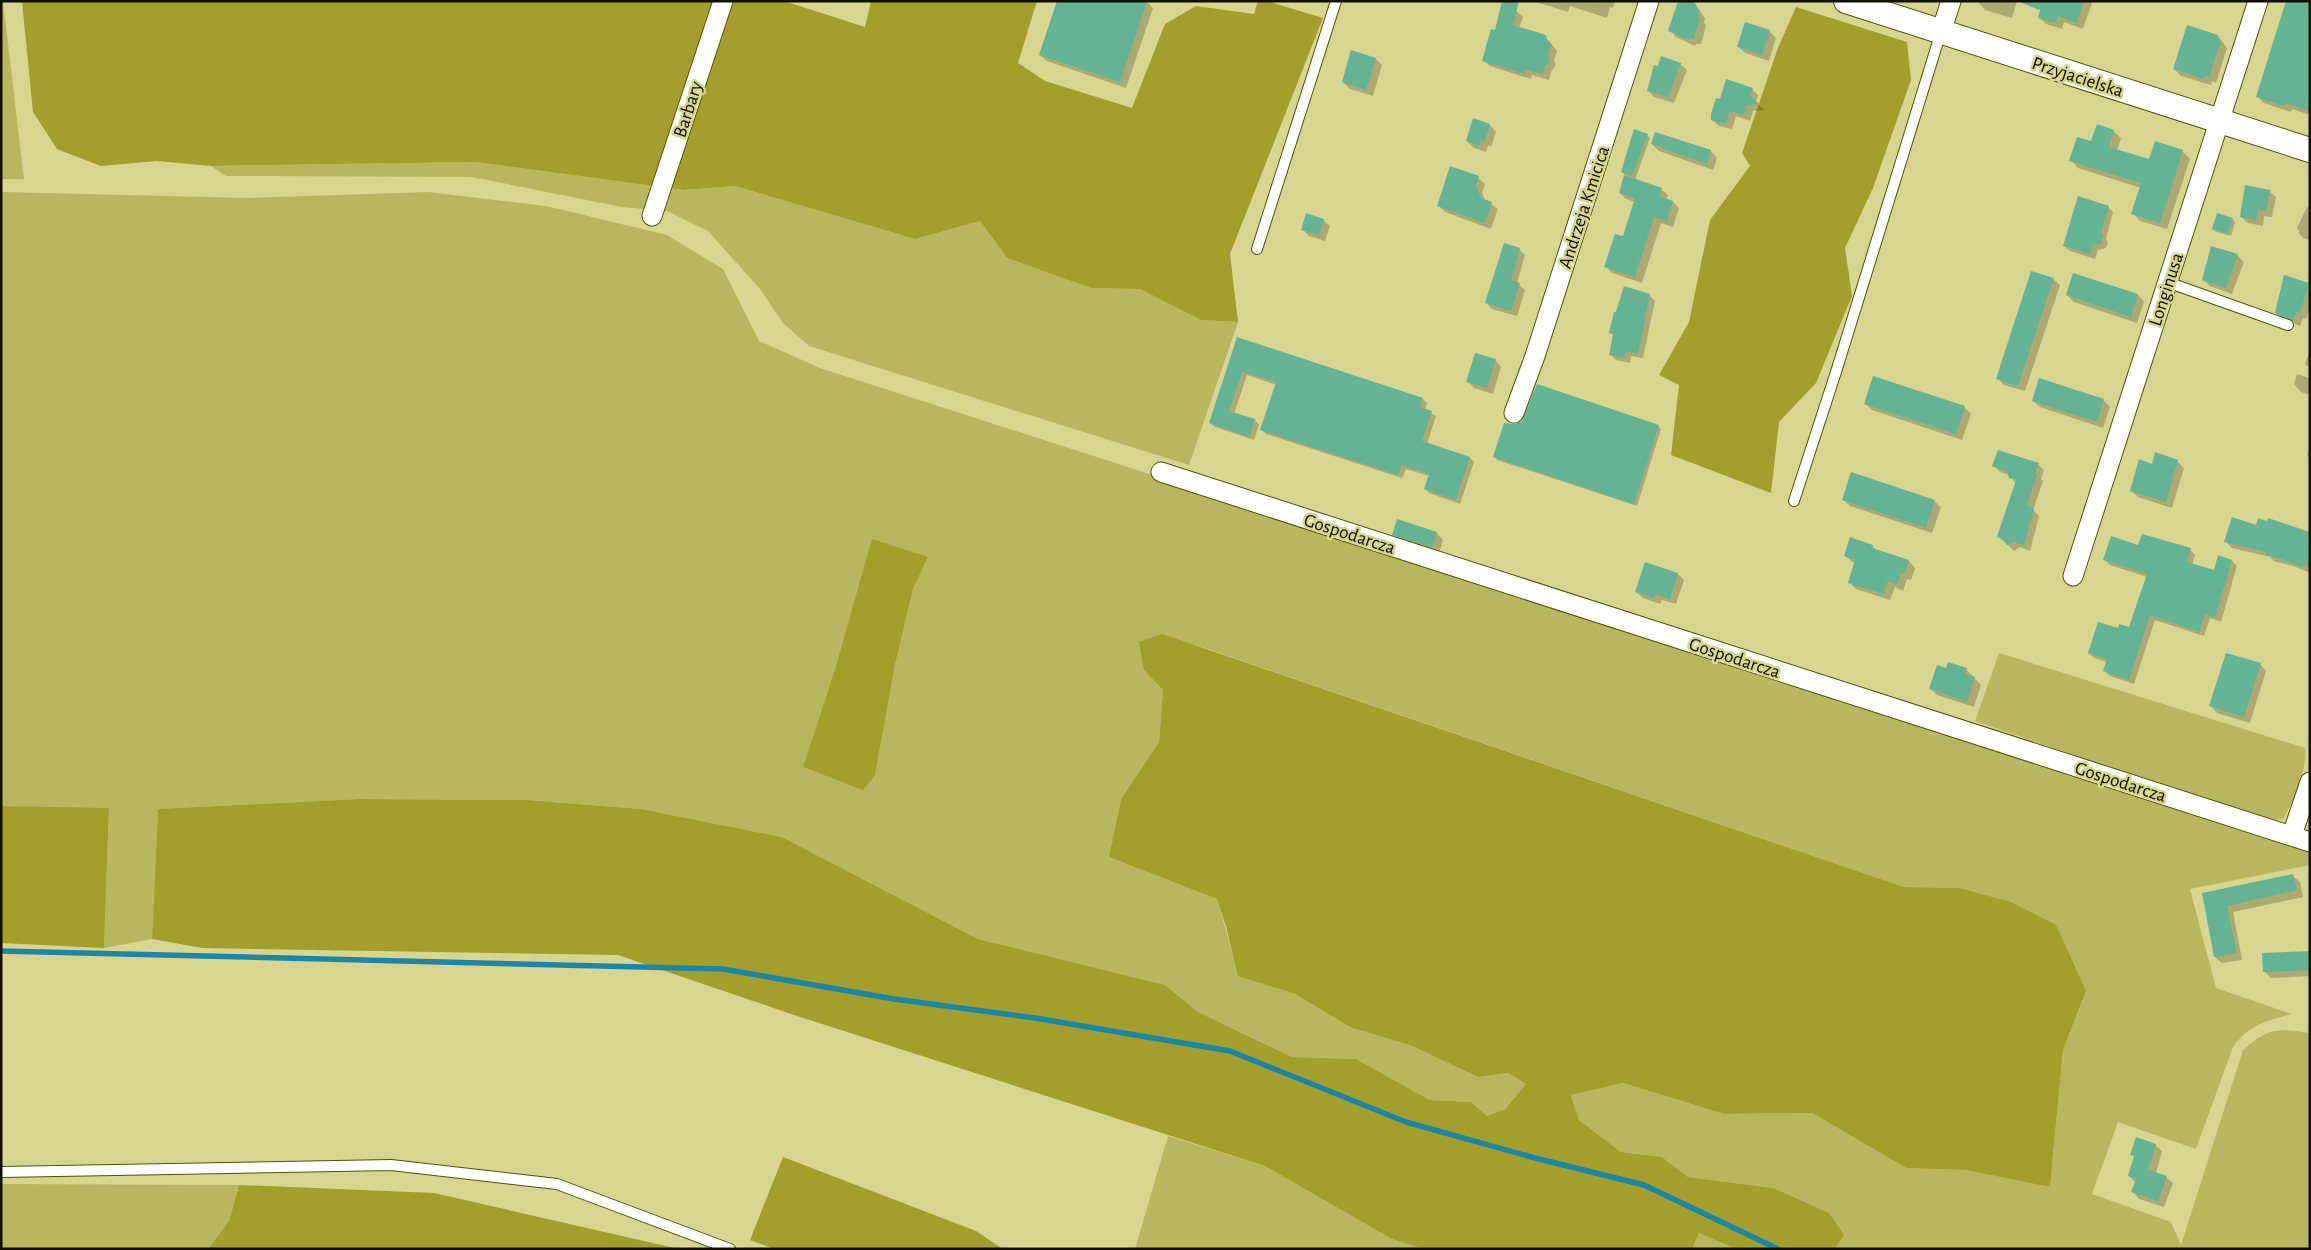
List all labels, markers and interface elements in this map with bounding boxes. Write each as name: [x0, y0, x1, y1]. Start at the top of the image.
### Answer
street label: Przyjacielska: [2029, 54, 2126, 101]
street label: Barbary: [670, 79, 706, 140]
street label: Andrzeja Kmicica: [1556, 144, 1613, 271]
street label: Longinusa: [2146, 250, 2187, 328]
street label: Gospodarcza: [1301, 511, 1398, 558]
street label: Gospodarcza: [1686, 635, 1783, 682]
street label: Gospodarcza: [2072, 759, 2169, 806]

